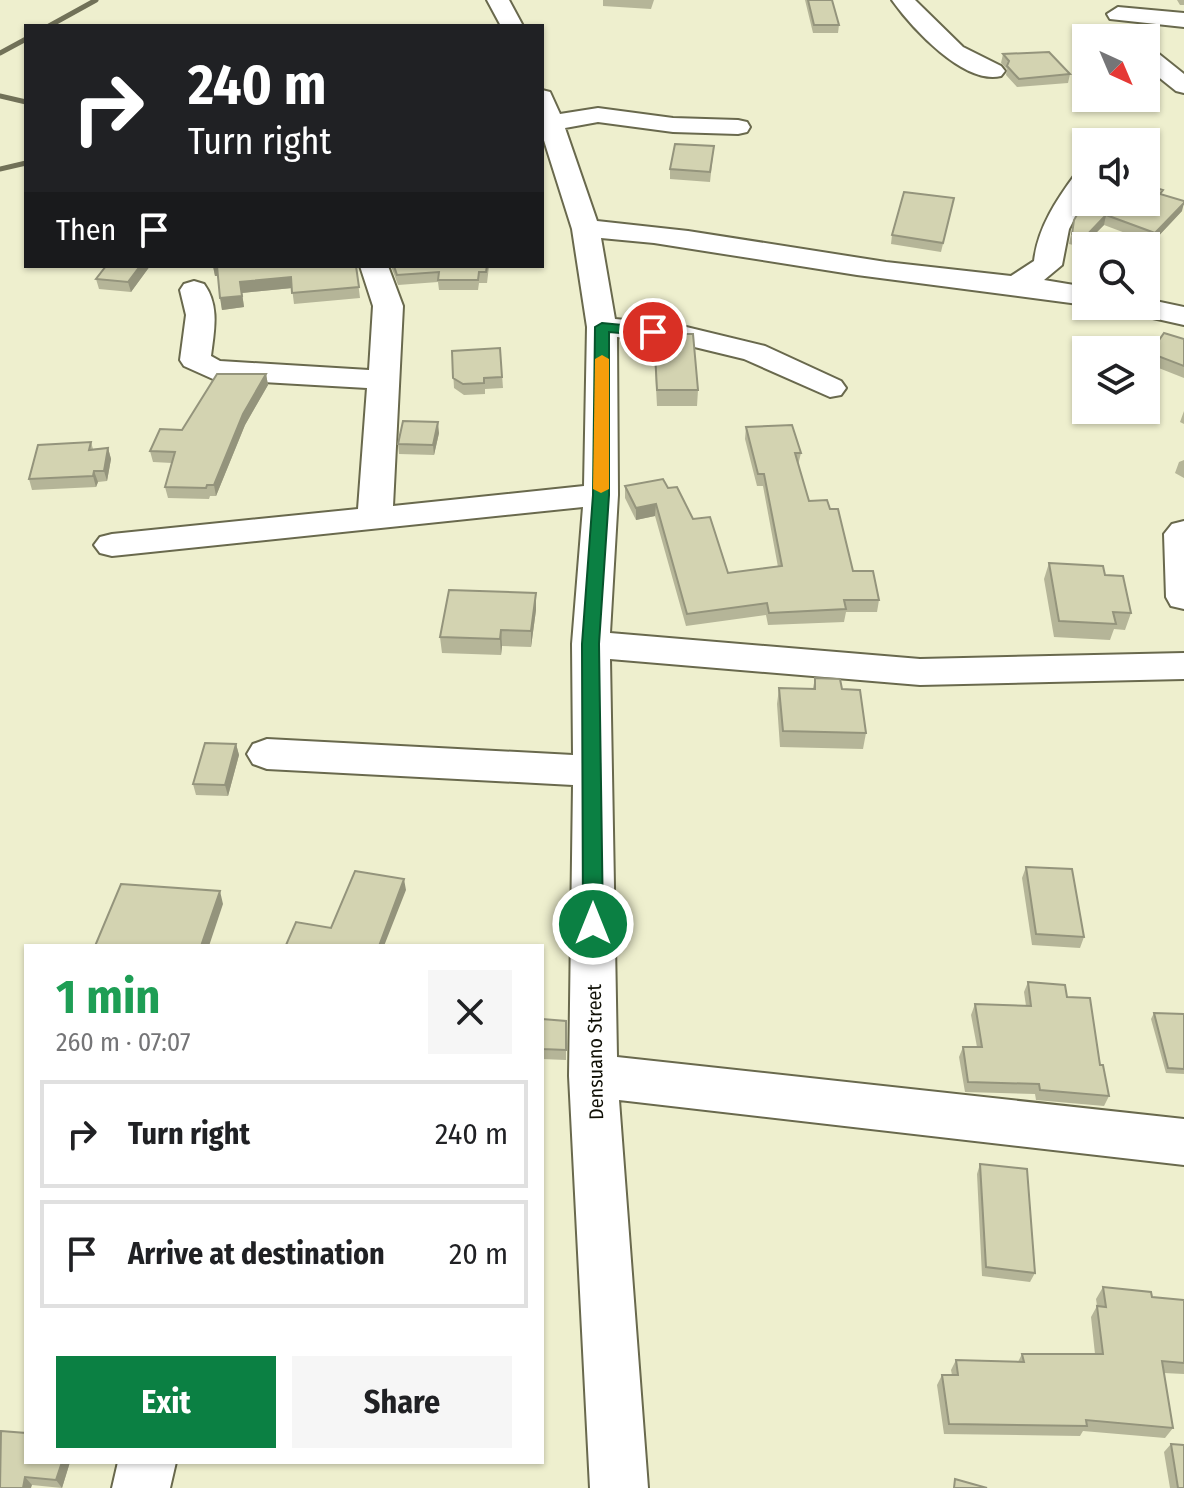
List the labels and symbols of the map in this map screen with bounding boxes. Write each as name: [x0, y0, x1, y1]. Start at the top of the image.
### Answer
north arrow: [1072, 24, 1160, 112]
pin: [619, 298, 687, 366]
position arrow: [551, 882, 635, 966]
street label: Densuano Street: [582, 983, 608, 1120]

